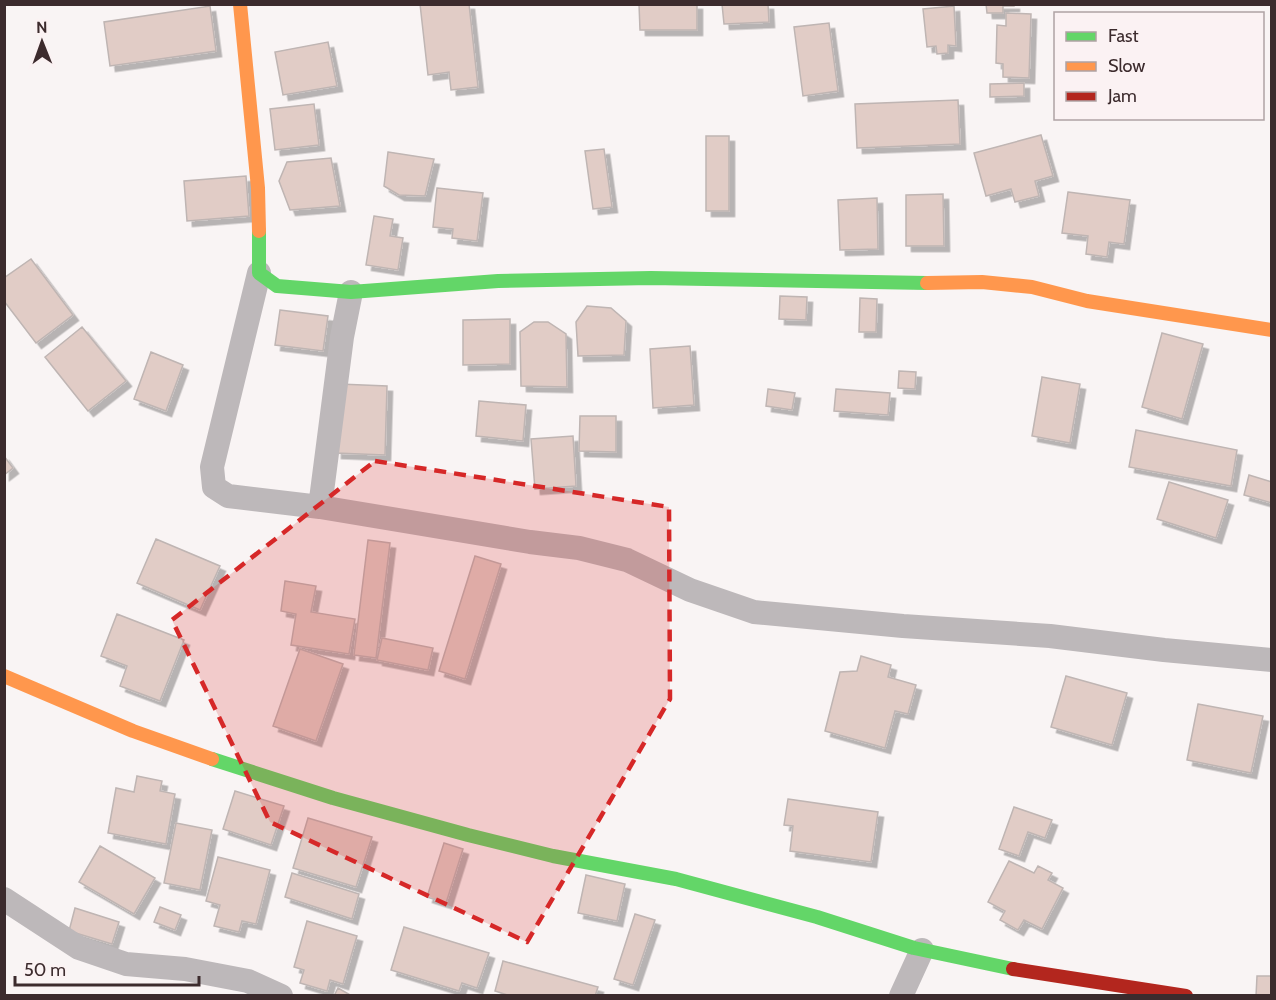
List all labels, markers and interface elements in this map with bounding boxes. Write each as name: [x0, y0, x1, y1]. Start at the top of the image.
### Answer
north arrow: [12, 12, 72, 72]
legend: [1054, 12, 1264, 120]
text: N: [36, 18, 48, 37]
text: Fast: [1108, 25, 1139, 47]
text: Slow: [1108, 55, 1145, 77]
text: Jam: [1107, 85, 1137, 107]
scale bar: [15, 949, 200, 987]
text: 50 m: [24, 959, 66, 981]

